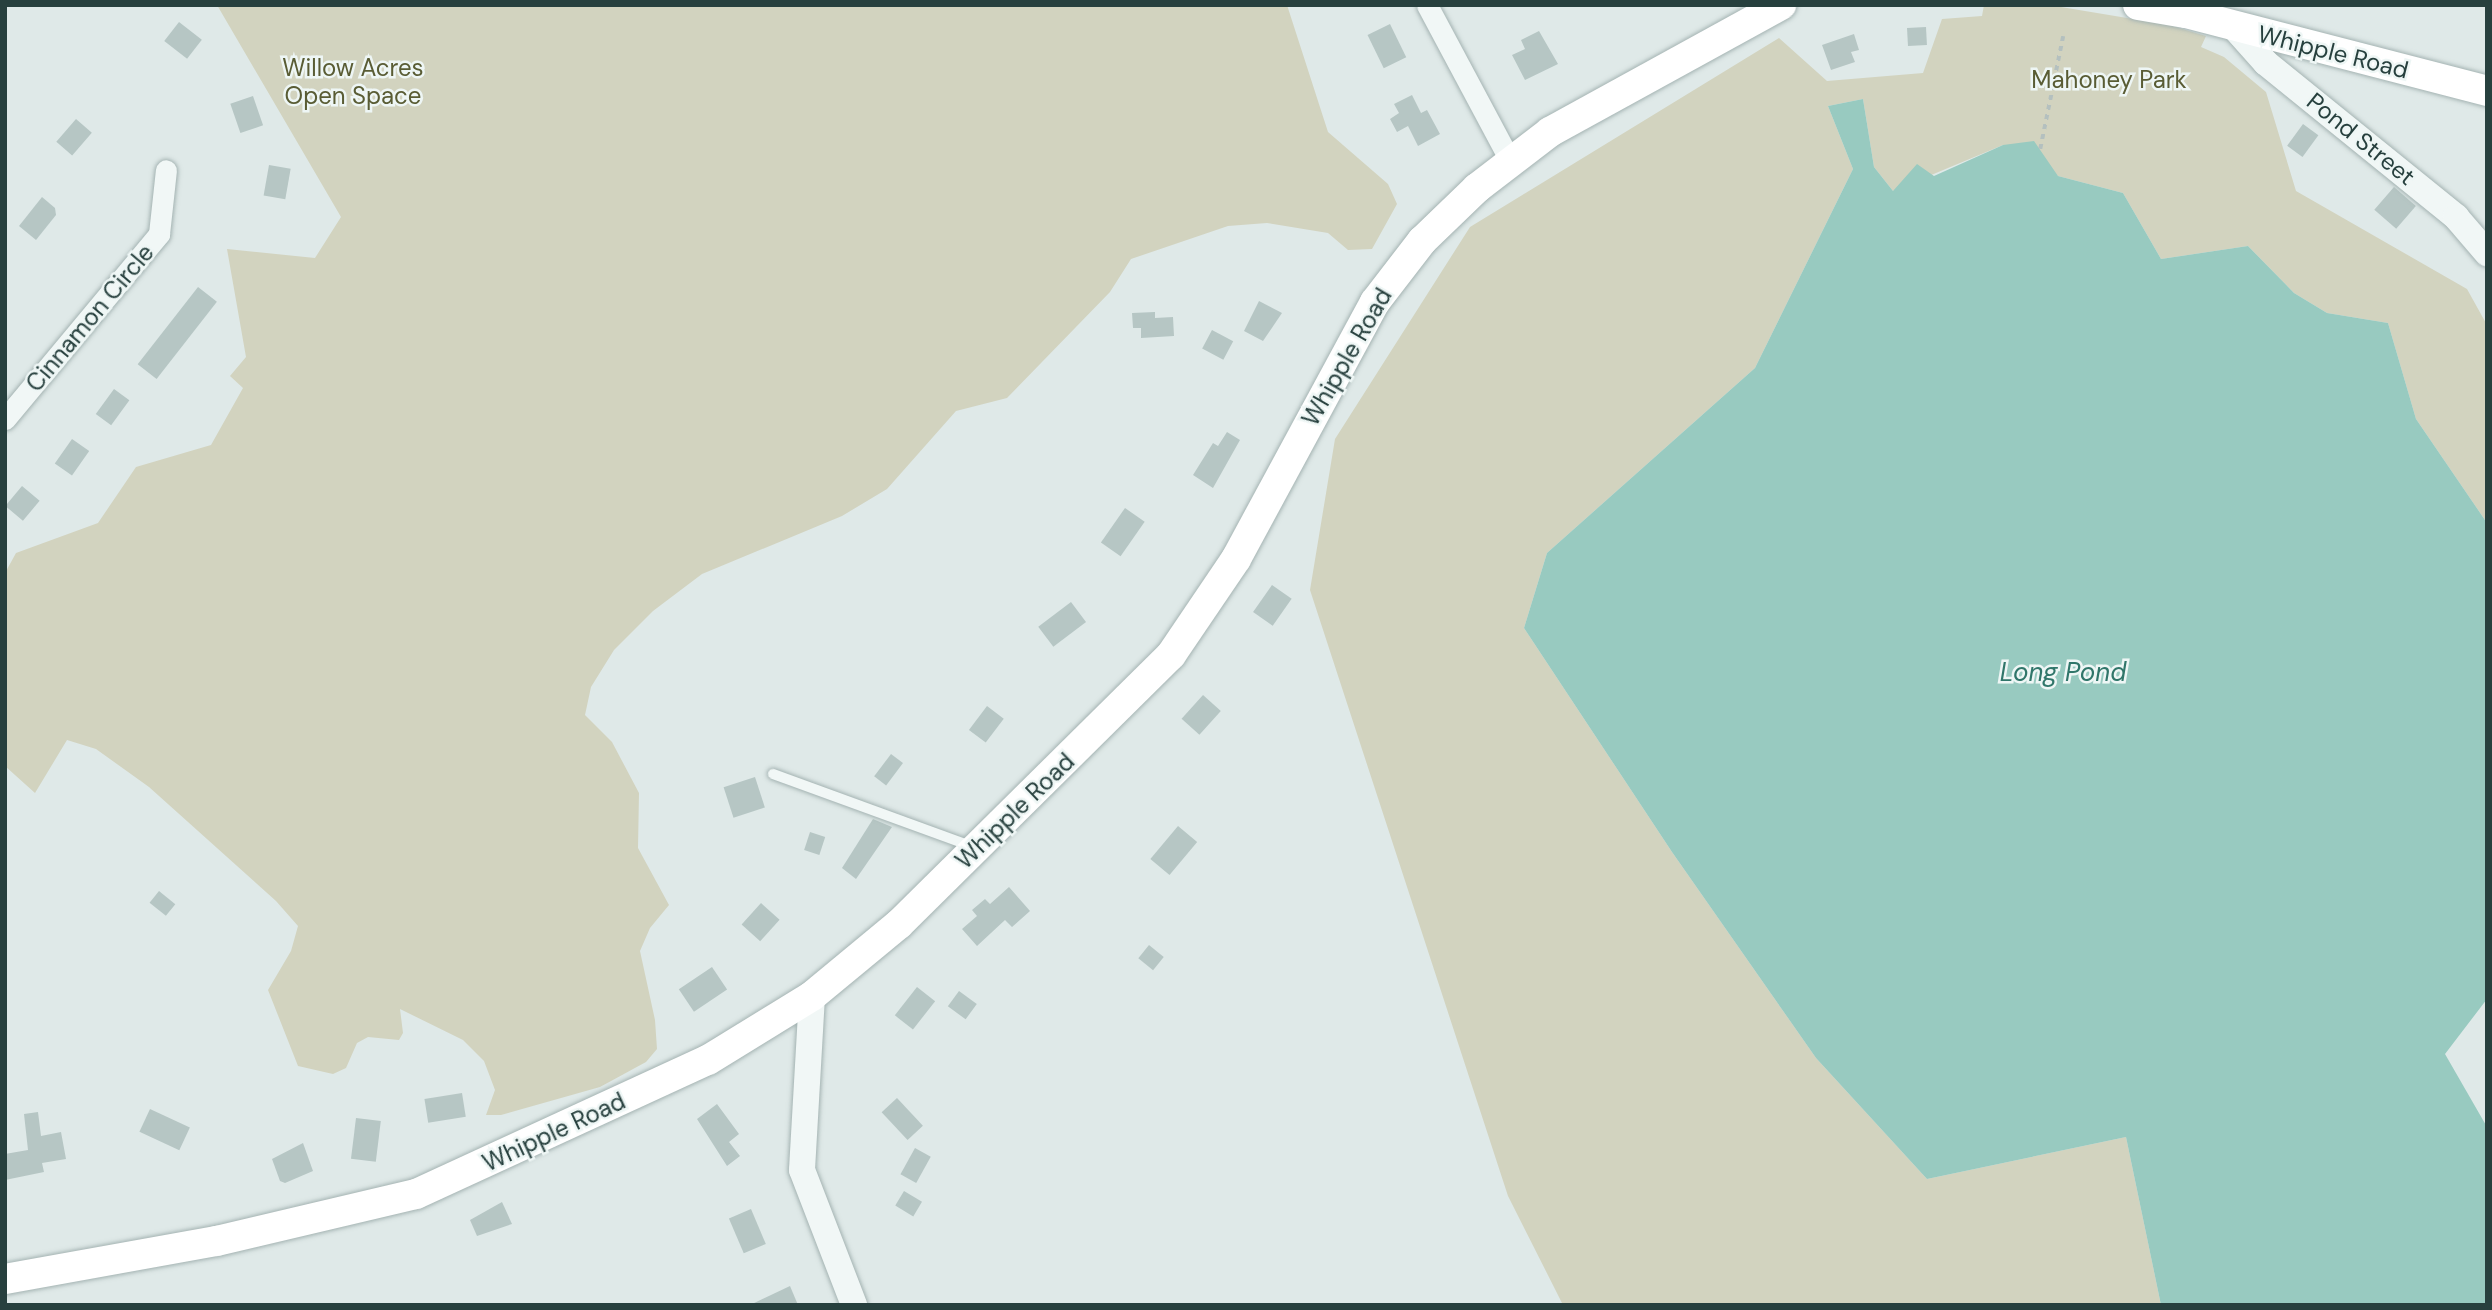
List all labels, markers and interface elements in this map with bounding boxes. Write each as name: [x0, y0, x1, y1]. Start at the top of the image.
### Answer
street label: Whipple Road: [2255, 19, 2411, 85]
park label: Willow Acres Open Space: [282, 54, 424, 110]
park label: Mahoney Park: [2031, 66, 2187, 94]
street label: Pond Street: [2301, 87, 2421, 191]
street label: Cinnamon Circle: [20, 238, 160, 398]
street label: Whipple Road: [1296, 283, 1398, 431]
water label: Long Pond: [2000, 657, 2126, 689]
street label: Whipple Road: [950, 747, 1080, 875]
street label: Whipple Road: [478, 1086, 630, 1178]

